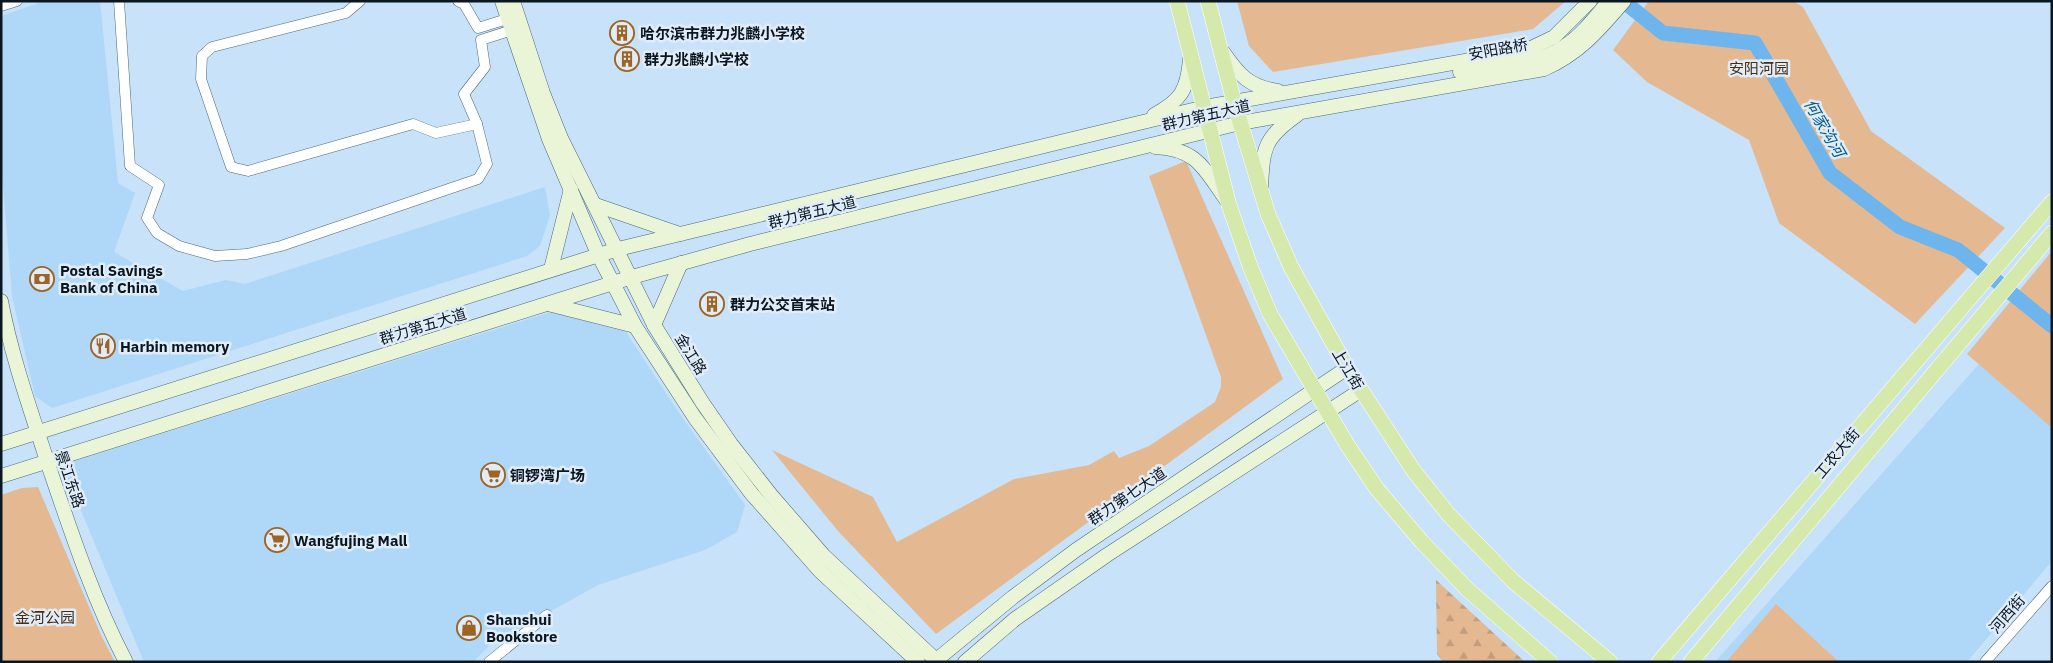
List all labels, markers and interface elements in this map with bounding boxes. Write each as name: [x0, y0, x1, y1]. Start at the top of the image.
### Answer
building icon: 哈尔滨市群力兆麟小学校: [609, 20, 635, 46]
place label: 哈尔滨市群力兆麟小学校: [640, 24, 805, 43]
street label: 安阳路桥: [1467, 34, 1529, 64]
building icon: 群力兆麟小学校: [614, 46, 640, 72]
place label: 群力兆麟小学校: [644, 50, 749, 69]
park label: 安阳河园: [1729, 59, 1789, 78]
water label: 何家沟河: [1800, 95, 1851, 163]
street label: 群力第五大道: [1160, 96, 1252, 134]
street label: 群力第五大道: [766, 192, 858, 232]
place label: Postal Savings Bank of China: [60, 261, 163, 297]
bank icon: Postal Savings Bank of China: [29, 266, 55, 292]
building icon: 群力公交首末站: [699, 291, 725, 317]
place label: 群力公交首末站: [730, 295, 835, 314]
street label: 群力第五大道: [377, 304, 469, 348]
street label: 金江路: [671, 330, 711, 378]
restaurant icon: Harbin memory: [90, 333, 116, 359]
place label: Harbin memory: [120, 337, 229, 356]
street label: 上江街: [1328, 345, 1368, 393]
street label: 工农大街: [1810, 424, 1864, 482]
street label: 景江东路: [51, 448, 89, 510]
supermarket icon: 铜锣湾广场: [480, 462, 506, 488]
street label: 群力第七大道: [1084, 463, 1170, 529]
place label: 铜锣湾广场: [510, 466, 585, 485]
supermarket icon: Wangfujing Mall: [264, 527, 290, 553]
place label: Wangfujing Mall: [294, 531, 408, 550]
street label: 河西街: [1985, 591, 2029, 637]
park label: 金河公园: [15, 608, 75, 627]
place label: Shanshui Bookstore: [486, 610, 557, 646]
shop icon: Shanshui Bookstore: [456, 615, 482, 641]

